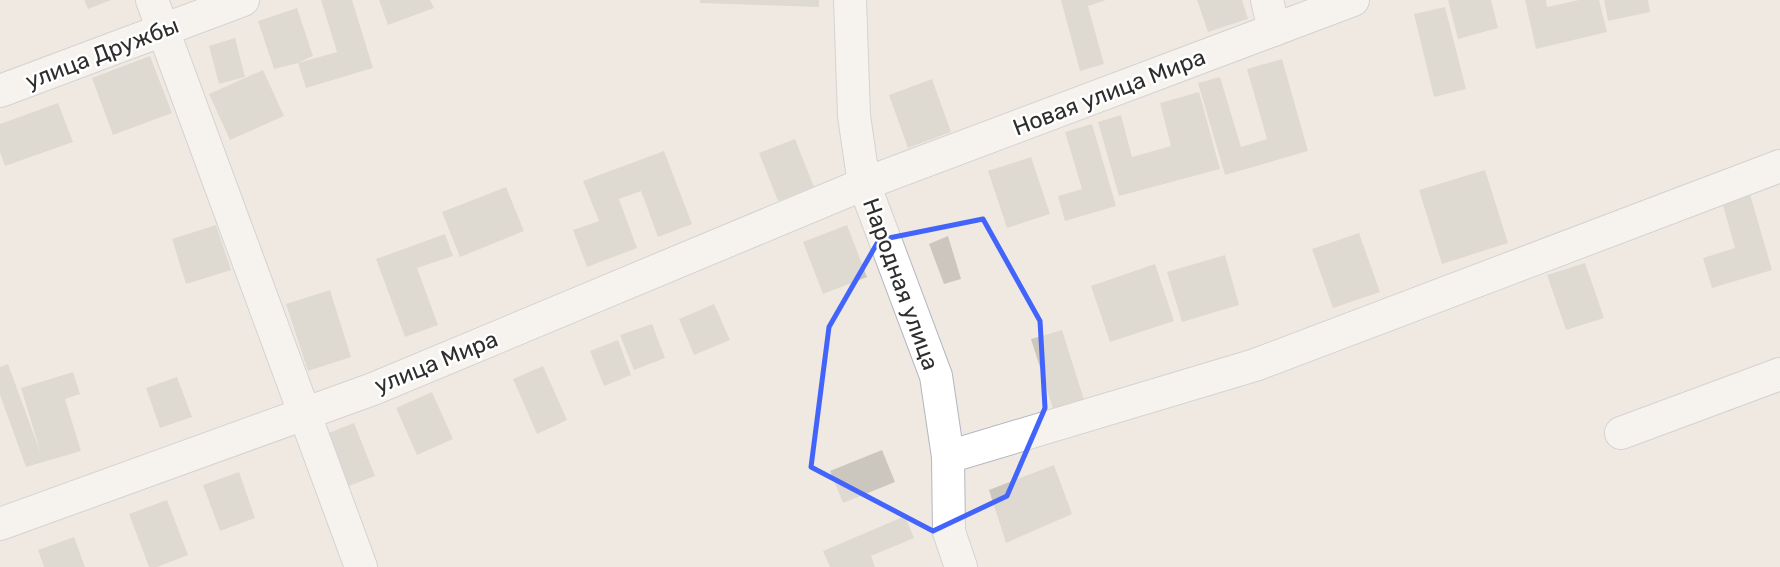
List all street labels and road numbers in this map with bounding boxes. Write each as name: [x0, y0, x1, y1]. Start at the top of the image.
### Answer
street label: улица Дружбы: [21, 11, 183, 95]
street label: Новая улица Мира: [1009, 42, 1209, 142]
street label: Народная улица: [857, 194, 945, 374]
street label: улица Мира: [370, 325, 502, 399]

